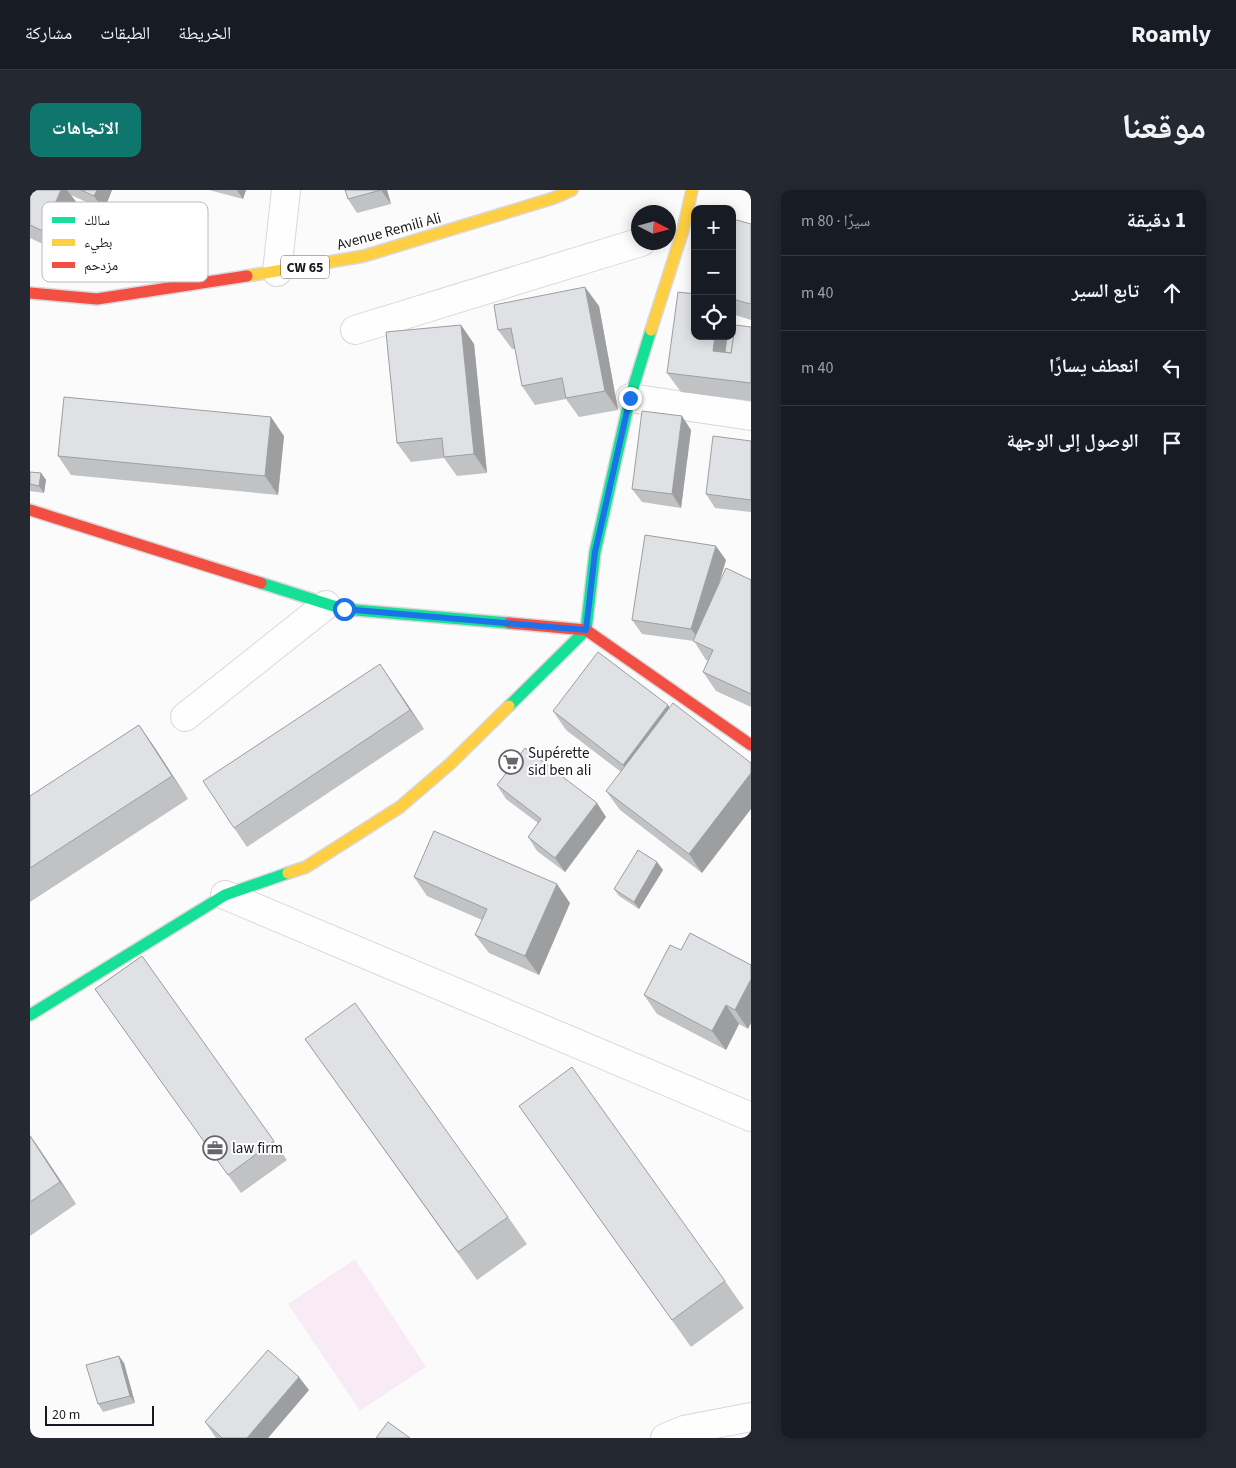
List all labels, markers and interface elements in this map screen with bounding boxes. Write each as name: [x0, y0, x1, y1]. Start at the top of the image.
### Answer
text: Roamly: [1131, 17, 1211, 52]
text: مشاركة: [25, 21, 72, 46]
text: الطبقات: [100, 21, 150, 46]
text: الخريطة: [178, 21, 231, 46]
text: موقعنا: [1121, 102, 1206, 152]
button: الاتجاهات: [30, 103, 141, 157]
legend: [42, 202, 208, 282]
north arrow: [631, 205, 676, 250]
map controls: [691, 205, 736, 340]
button: +: [691, 205, 736, 250]
text: 1 دقيقة: [1127, 205, 1186, 235]
street label: Avenue Remili Ali: [335, 207, 444, 256]
text: سيرًا · 80 m: [801, 210, 870, 232]
text: سالك: [84, 211, 110, 231]
text: بطيء: [84, 233, 113, 254]
button: −: [691, 250, 736, 295]
text: مزدحم: [84, 256, 118, 276]
road number: CW 65: [281, 256, 329, 278]
text: تابع السير: [1072, 278, 1139, 305]
icon: ahead: [1158, 279, 1186, 307]
text: 40 m: [801, 282, 833, 304]
button: locate: [691, 295, 736, 340]
text: انعطف يسارًا: [1049, 353, 1139, 380]
icon: left: [1158, 354, 1186, 382]
text: 40 m: [801, 357, 833, 379]
route end: [619, 387, 642, 410]
text: الوصول إلى الوجهة: [1006, 428, 1139, 455]
icon: arrive: [1158, 429, 1186, 457]
route start: [333, 598, 356, 621]
place label: Supérette sid ben ali: [528, 743, 591, 781]
supermarket icon: Supérette sid ben ali: [498, 749, 524, 775]
office icon: law firm: [202, 1135, 228, 1161]
place label: law firm: [232, 1138, 283, 1159]
scale bar: [45, 1403, 154, 1426]
text: 20 m: [52, 1405, 80, 1425]

